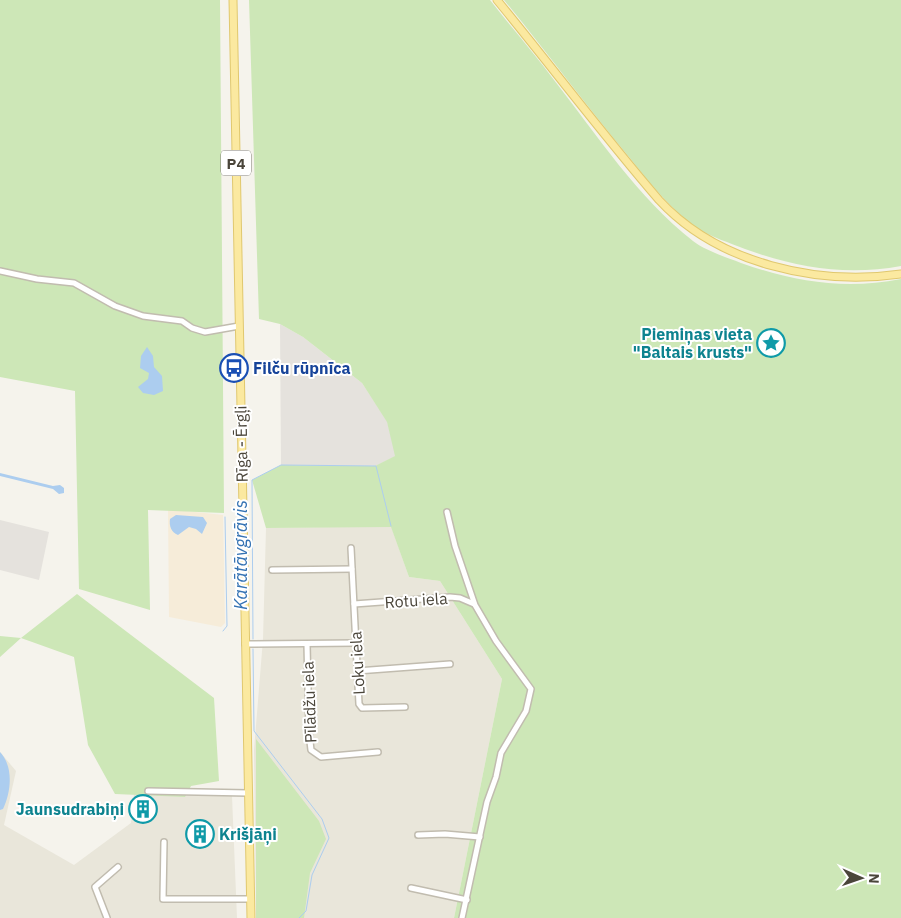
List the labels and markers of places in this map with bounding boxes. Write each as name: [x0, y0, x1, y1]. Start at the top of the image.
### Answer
place label: Piemiņas vieta "Baltais krusts": [633, 324, 752, 362]
place icon: Piemiņas vieta "Baltais krusts": [756, 328, 786, 358]
bus stop icon: Filču rūpnīca: [219, 353, 249, 383]
place label: Filču rūpnīca: [253, 358, 351, 378]
building icon: Jaunsudrabiņi: [128, 794, 158, 824]
place label: Jaunsudrabiņi: [16, 799, 124, 820]
building icon: Krišjāņi: [185, 819, 215, 849]
place label: Krišjāņi: [219, 824, 277, 845]

